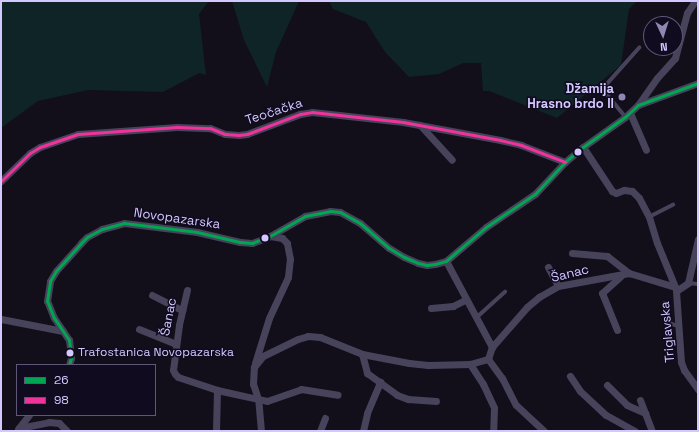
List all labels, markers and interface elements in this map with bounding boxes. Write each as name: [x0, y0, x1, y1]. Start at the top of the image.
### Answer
north arrow: [643, 16, 683, 56]
text: N: [660, 40, 668, 54]
place label: Džamija Hrasno brdo II: [527, 82, 614, 113]
marker: Džamija Hrasno brdo II: [617, 92, 627, 102]
street label: Teočačka: [243, 95, 305, 129]
unlabelled marker: [573, 147, 583, 157]
street label: Novopazarska: [133, 205, 221, 233]
unlabelled marker: [260, 233, 270, 243]
street label: Šanac: [549, 262, 591, 286]
street label: Šanac: [158, 297, 180, 337]
street label: Triglavska: [658, 301, 678, 363]
place label: Trafostanica Novopazarska: [78, 346, 234, 360]
marker: Trafostanica Novopazarska: [65, 348, 75, 358]
legend: [16, 364, 156, 416]
text: 26: [54, 372, 69, 388]
text: 98: [54, 392, 69, 408]

